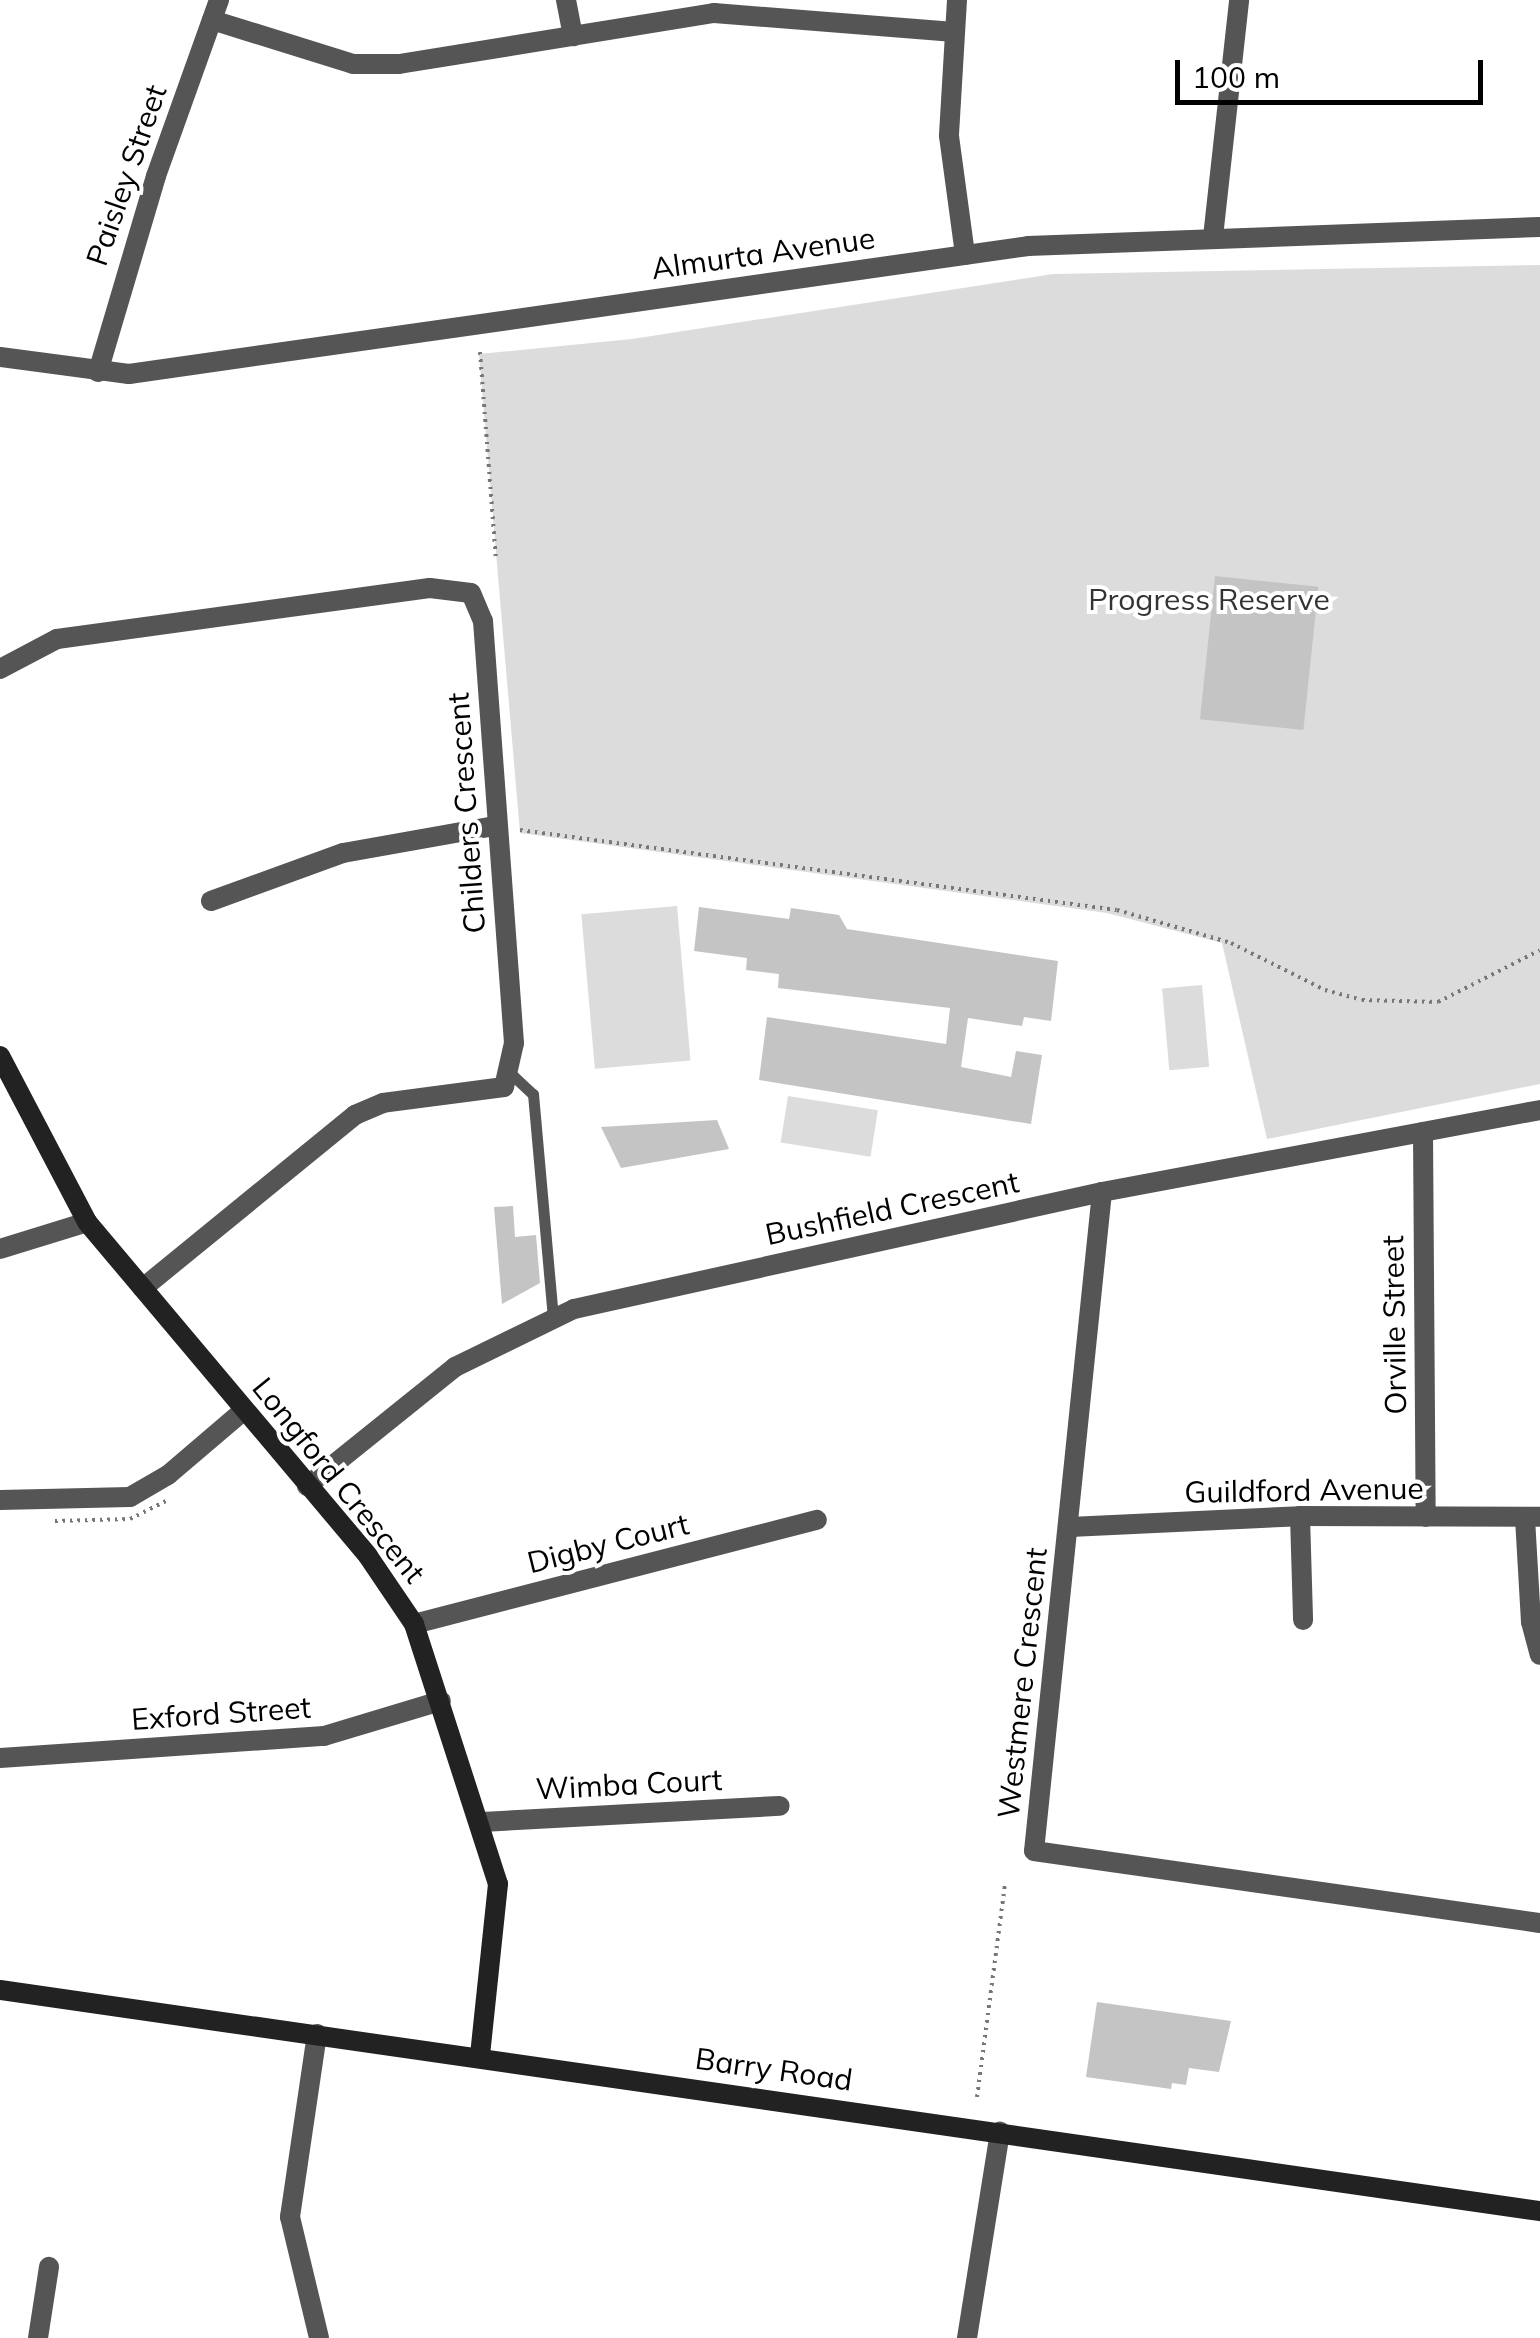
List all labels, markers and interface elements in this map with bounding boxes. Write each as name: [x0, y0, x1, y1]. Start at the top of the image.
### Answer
scale bar: [1180, 40, 1488, 102]
text: 100 m: [1192, 58, 1280, 96]
street label: Paisley Street: [78, 80, 174, 270]
street label: Almurta Avenue: [649, 219, 877, 287]
park label: Progress Reserve: [1088, 581, 1330, 617]
street label: Childers Crescent: [440, 691, 492, 935]
street label: Bushfield Crescent: [762, 1164, 1022, 1252]
street label: Orville Street: [1374, 1235, 1414, 1415]
street label: Longford Crescent: [245, 1370, 433, 1590]
street label: Guildford Avenue: [1184, 1470, 1424, 1510]
street label: Digby Court: [523, 1506, 693, 1580]
street label: Westmere Crescent: [990, 1546, 1054, 1820]
street label: Exford Street: [130, 1689, 312, 1737]
street label: Wimba Court: [535, 1761, 723, 1807]
street label: Barry Road: [693, 2040, 855, 2098]

